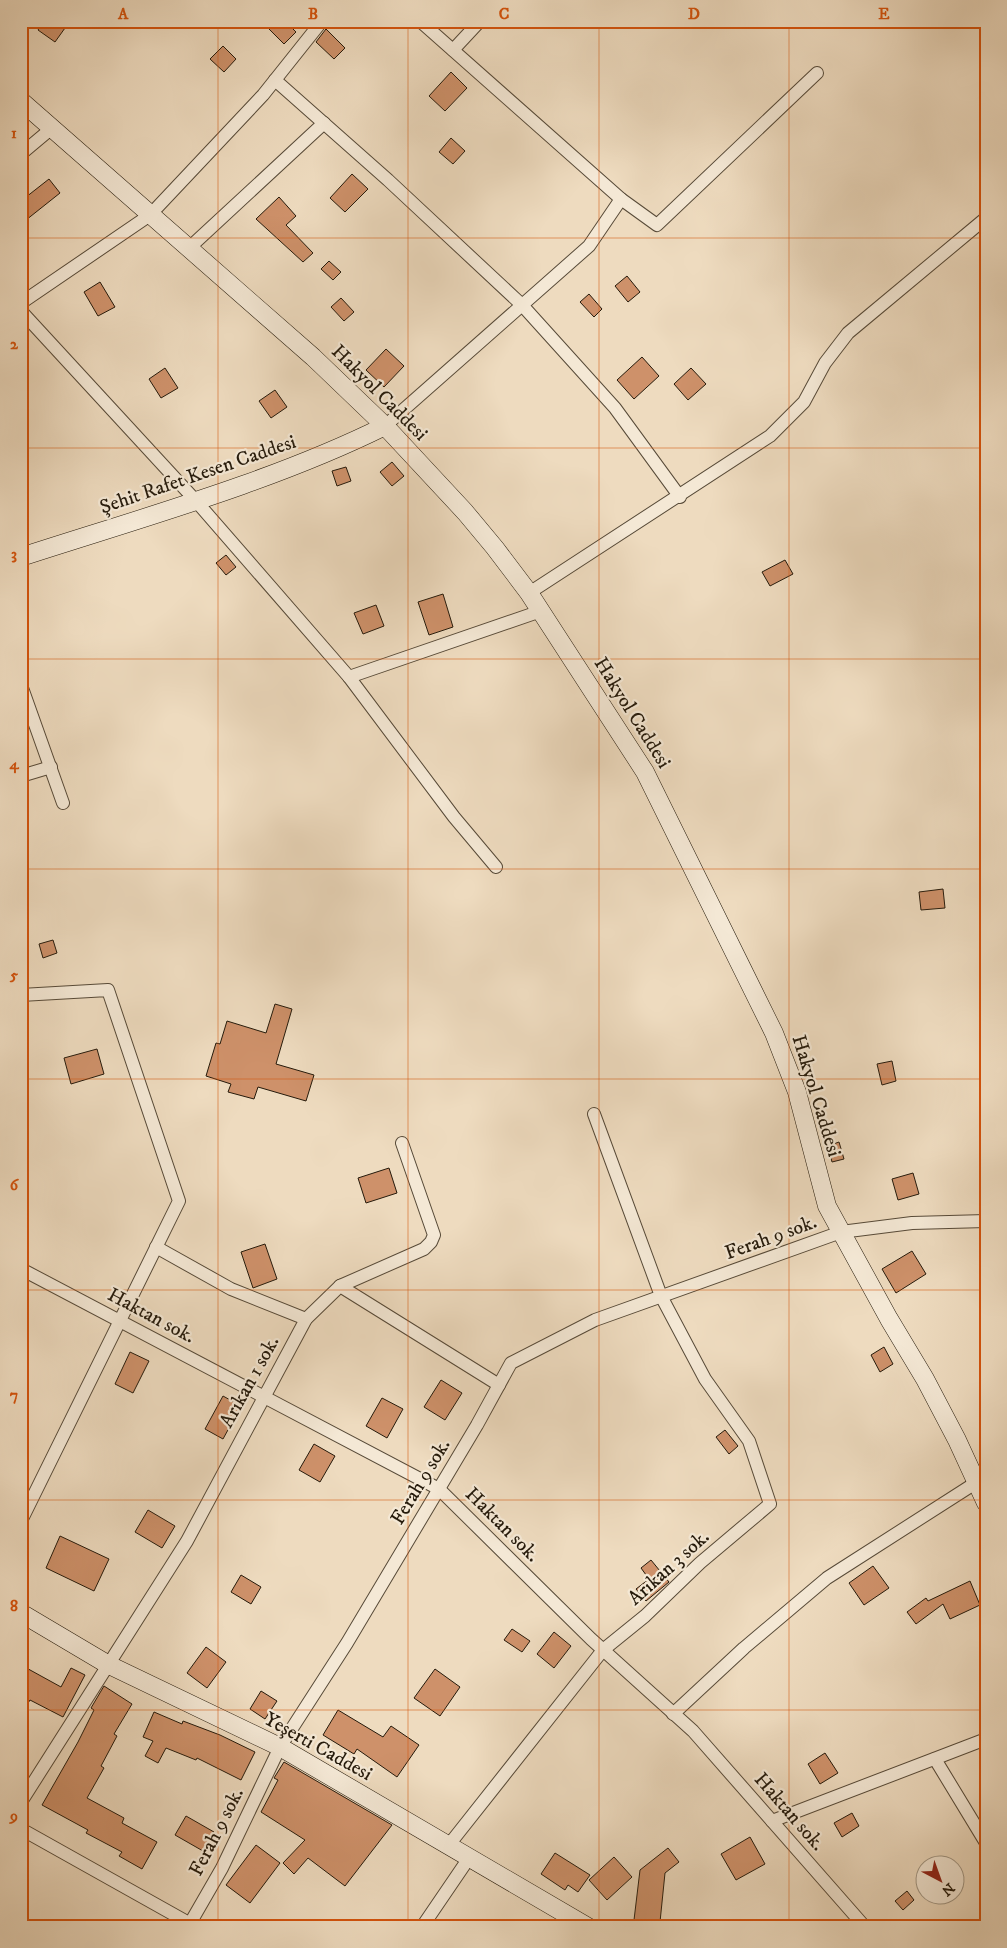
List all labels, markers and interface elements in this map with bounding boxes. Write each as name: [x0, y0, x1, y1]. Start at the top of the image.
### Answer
text: A: [117, 4, 129, 24]
text: B: [308, 4, 318, 24]
text: C: [499, 4, 509, 24]
text: D: [688, 4, 700, 24]
text: E: [878, 4, 890, 24]
text: 1: [11, 123, 17, 143]
text: 2: [10, 334, 19, 354]
street label: Hakyol Caddesi: [325, 339, 433, 447]
street label: Şehit Rafet Kesen Caddesi: [97, 430, 299, 520]
text: 3: [11, 544, 17, 564]
street label: Hakyol Caddesi: [588, 653, 676, 773]
text: 4: [8, 754, 19, 774]
text: 5: [9, 965, 18, 985]
street label: Hakyol Caddesi: [786, 1032, 846, 1160]
text: 6: [10, 1175, 20, 1195]
street label: Ferah 9 sok.: [722, 1210, 820, 1266]
street label: Haktan sok.: [103, 1282, 199, 1350]
street label: Arıkan 1 sok.: [215, 1332, 285, 1432]
text: 7: [10, 1385, 18, 1405]
street label: Ferah 9 sok.: [386, 1434, 456, 1530]
street label: Haktan sok.: [459, 1482, 545, 1568]
street label: Arıkan 3 sok.: [623, 1525, 715, 1611]
text: 8: [10, 1596, 18, 1616]
street label: Yeşerti Caddesi: [260, 1707, 376, 1787]
street label: Haktan sok.: [748, 1768, 830, 1856]
street label: Ferah 9 sok.: [184, 1784, 250, 1880]
text: 9: [9, 1806, 18, 1826]
north arrow: [914, 1856, 964, 1906]
text: N: [937, 1878, 958, 1900]

